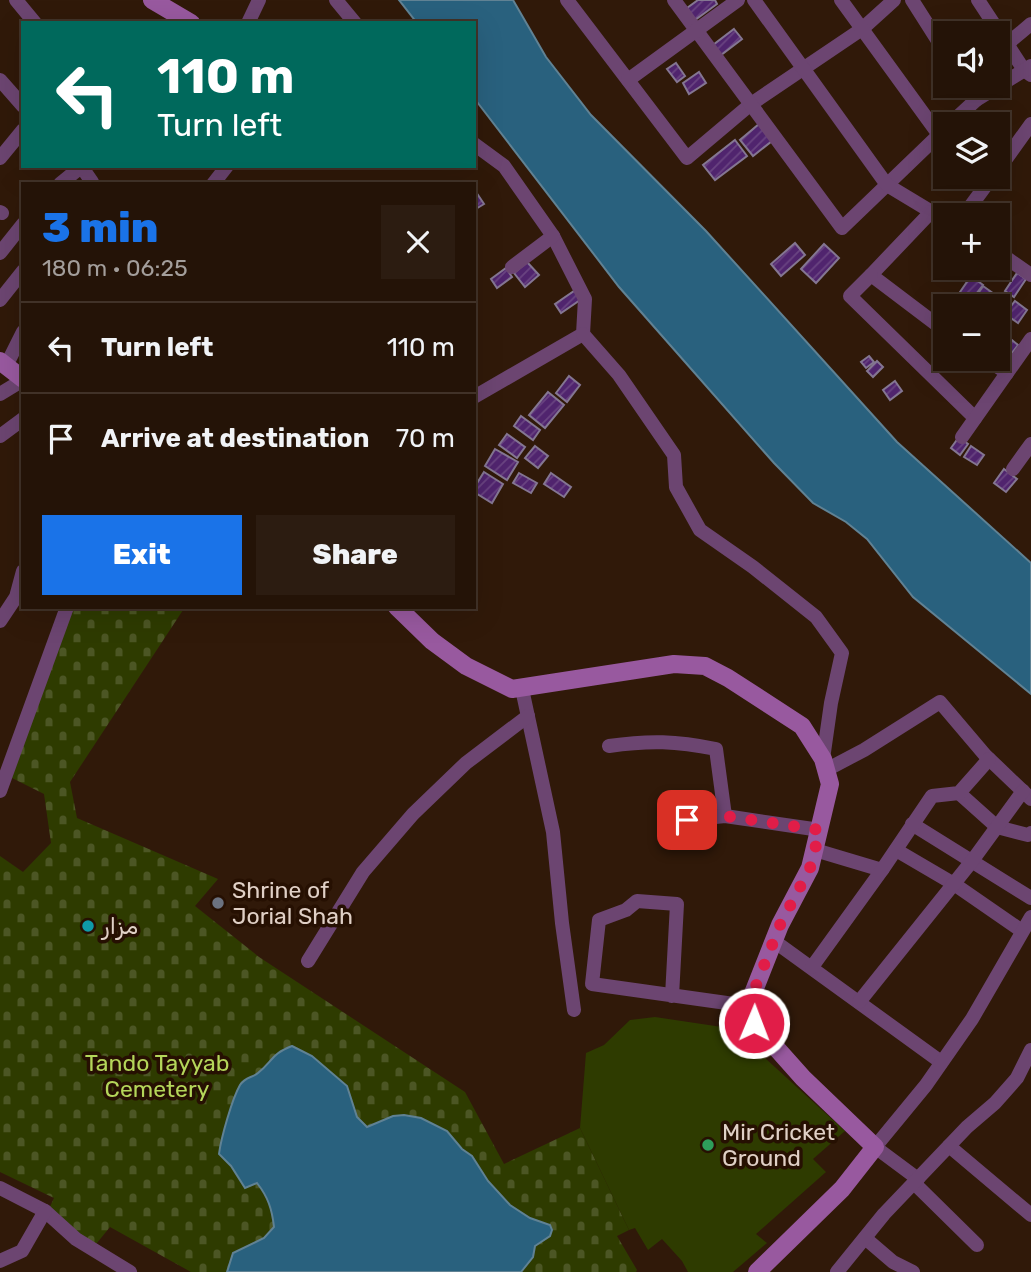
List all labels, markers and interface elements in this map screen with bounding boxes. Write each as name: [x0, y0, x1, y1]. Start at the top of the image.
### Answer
map controls: [933, 21, 1010, 371]
button: sound: [933, 21, 1010, 98]
text: 110 m: [157, 47, 294, 105]
icon: left: [42, 49, 133, 140]
text: Turn left: [157, 106, 282, 144]
button: layers: [933, 112, 1010, 189]
text: 3 min: [42, 203, 158, 253]
button: +: [933, 203, 1010, 280]
button: close: [381, 205, 455, 279]
text: 180 m · 06:25: [42, 254, 188, 282]
button: −: [933, 294, 1010, 371]
icon: left: [42, 329, 80, 367]
text: Turn left: [101, 332, 213, 363]
text: 110 m: [387, 332, 455, 363]
icon: arrive: [42, 420, 80, 458]
text: Arrive at destination: [101, 423, 369, 454]
text: 70 m: [396, 423, 455, 454]
button: Exit: [42, 515, 242, 595]
button: Share: [256, 515, 455, 595]
pin: [657, 790, 717, 850]
icon: arrive: [668, 801, 706, 839]
place label: Shrine of Jorial Shah: [232, 876, 353, 930]
marker: Shrine of Jorial Shah: [210, 895, 226, 911]
place label: مزار: [100, 912, 138, 940]
marker: مزار: [80, 918, 96, 934]
position arrow: [717, 986, 791, 1060]
park label: Tando Tayyab Cemetery: [85, 1049, 229, 1103]
place label: Mir Cricket Ground: [722, 1118, 835, 1172]
marker: Mir Cricket Ground: [700, 1137, 716, 1153]

